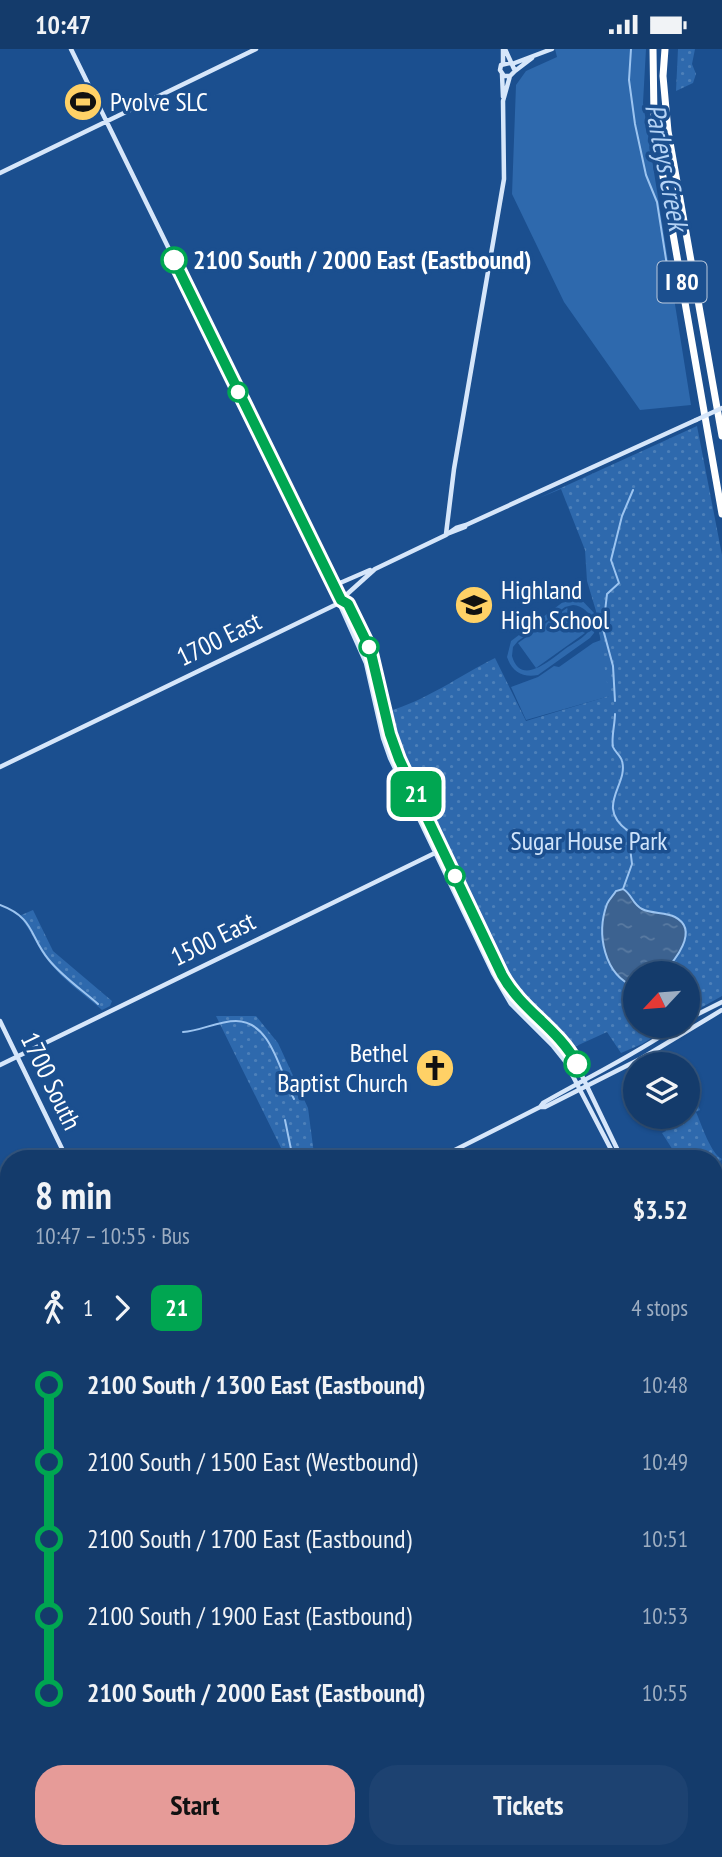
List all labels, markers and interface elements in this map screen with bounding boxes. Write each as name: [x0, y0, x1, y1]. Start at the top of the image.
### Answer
text: 10:47: [35, 8, 91, 41]
sports icon: Pvolve SLC: [62, 81, 104, 123]
place label: Pvolve SLC: [110, 85, 208, 118]
water label: Parleys Creek: [637, 100, 698, 236]
place label: 2100 South / 2000 East (Eastbound): [193, 243, 532, 276]
marker: 2100 South / 2000 East (Eastbound): [161, 247, 187, 273]
road number: I 80: [658, 261, 706, 303]
unlabelled marker: [228, 382, 248, 402]
place label: Highland High School: [501, 573, 609, 636]
school or university icon: Highland High School: [453, 584, 495, 626]
street label: 1700 East: [171, 604, 266, 673]
unlabelled marker: [359, 637, 379, 657]
line badge: 21: [384, 771, 448, 817]
text: 21: [405, 778, 427, 809]
park label: Sugar House Park: [511, 824, 667, 857]
unlabelled marker: [445, 866, 465, 886]
street label: 1500 East: [165, 904, 260, 973]
north arrow: [623, 961, 700, 1038]
map controls: [623, 961, 700, 1129]
street label: 1700 South: [14, 1027, 89, 1135]
place label: Bethel Baptist Church: [277, 1036, 408, 1099]
church icon: Bethel Baptist Church: [414, 1047, 456, 1089]
unlabelled marker: [564, 1051, 590, 1077]
button: layers: [623, 1052, 700, 1129]
text: 8 min: [35, 1170, 112, 1219]
text: $3.52: [633, 1193, 688, 1226]
text: 10:47 – 10:55 · Bus: [35, 1221, 190, 1250]
icon: walk: [35, 1289, 73, 1327]
icon: forward: [103, 1289, 141, 1327]
text: 21: [165, 1292, 188, 1323]
text: 1: [83, 1293, 93, 1322]
text: 4 stops: [631, 1293, 688, 1322]
text: 2100 South / 1300 East (Eastbound): [87, 1368, 426, 1401]
text: 10:48: [642, 1370, 688, 1399]
text: 2100 South / 1500 East (Westbound): [87, 1445, 417, 1478]
text: 10:49: [642, 1447, 688, 1476]
text: 2100 South / 1700 East (Eastbound): [87, 1522, 412, 1555]
text: 10:51: [642, 1524, 688, 1553]
text: 2100 South / 1900 East (Eastbound): [87, 1599, 412, 1632]
text: 10:53: [642, 1601, 688, 1630]
text: 2100 South / 2000 East (Eastbound): [87, 1676, 426, 1709]
text: 10:55: [642, 1678, 688, 1707]
button: Start: [35, 1765, 355, 1845]
button: Tickets: [369, 1765, 688, 1845]

